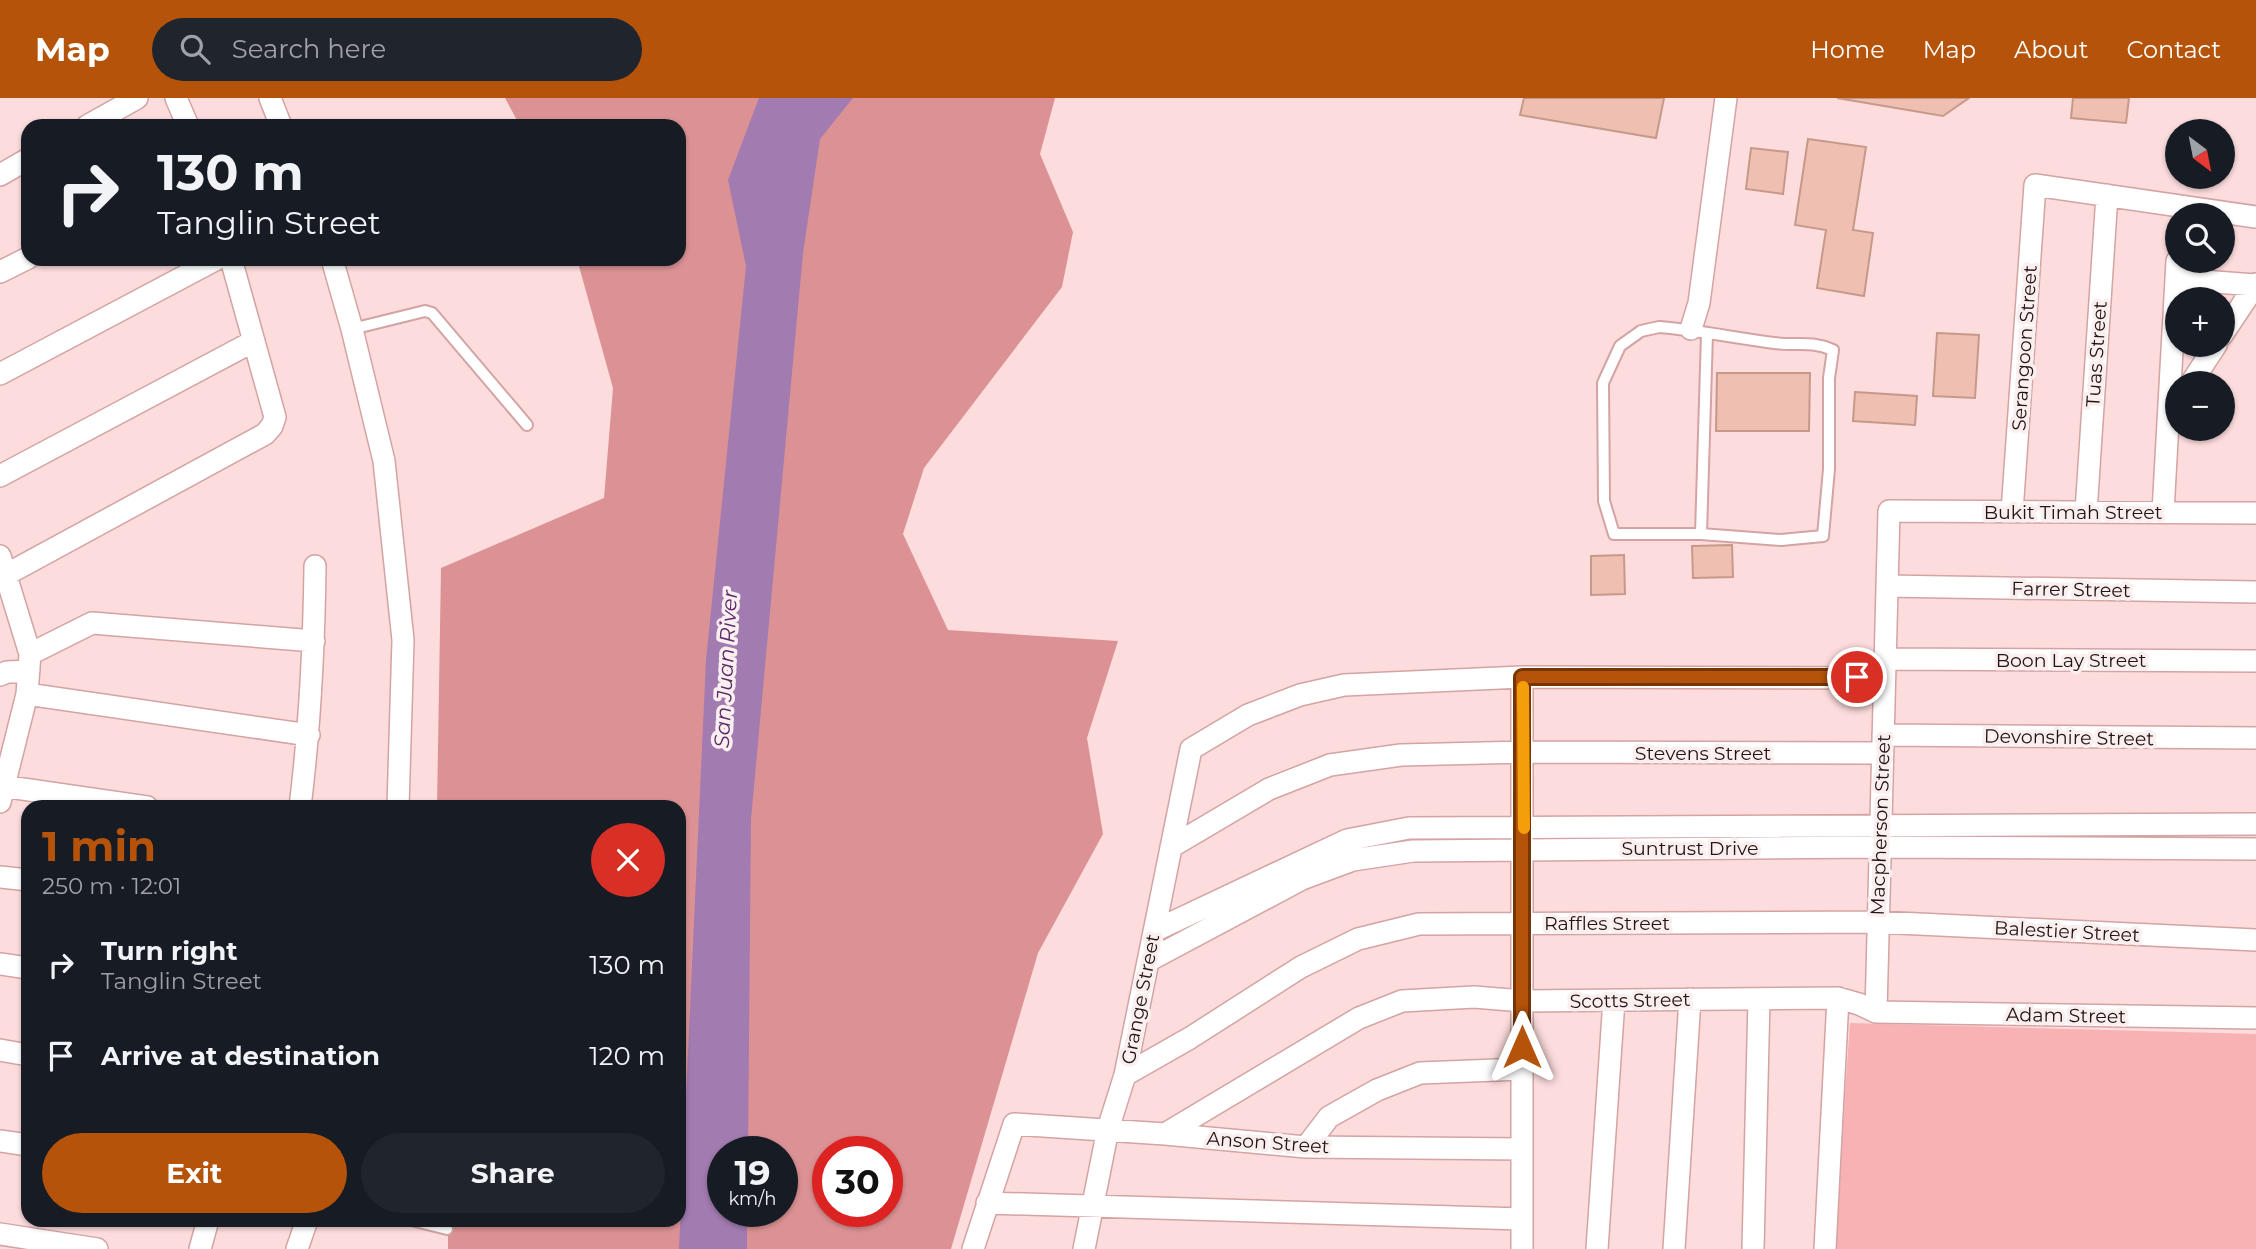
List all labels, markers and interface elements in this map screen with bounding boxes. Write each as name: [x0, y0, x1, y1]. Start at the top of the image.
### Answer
search box: [152, 18, 642, 81]
text: Map: [35, 29, 110, 69]
icon: search: [176, 30, 214, 68]
text: Search here: [232, 33, 386, 65]
text: Home: [1810, 35, 1885, 64]
text: Map: [1923, 35, 1976, 64]
text: About: [2014, 35, 2088, 64]
text: Contact: [2126, 35, 2221, 64]
north arrow: [2165, 119, 2235, 189]
map controls: [2165, 119, 2235, 441]
text: 130 m: [157, 143, 304, 202]
icon: right: [42, 147, 133, 238]
text: Tanglin Street: [157, 203, 381, 242]
button: search: [2165, 203, 2235, 273]
street label: Serangoon Street: [2007, 264, 2042, 432]
button: +: [2165, 287, 2235, 357]
street label: Tuas Street: [2081, 300, 2112, 408]
button: −: [2165, 371, 2235, 441]
street label: Bukit Timah Street: [1984, 501, 2163, 524]
street label: Farrer Street: [2011, 577, 2131, 602]
water label: San Juan River: [709, 589, 742, 749]
pin: [1827, 647, 1887, 707]
street label: Boon Lay Street: [1996, 649, 2147, 672]
icon: arrive: [1838, 658, 1876, 696]
street label: Devonshire Street: [1984, 725, 2155, 750]
street label: Macpherson Street: [1866, 734, 1895, 916]
street label: Stevens Street: [1635, 742, 1771, 765]
text: 1 min: [42, 820, 156, 872]
button: close: [591, 823, 665, 897]
street label: Suntrust Drive: [1621, 837, 1759, 860]
text: 250 m · 12:01: [42, 872, 181, 900]
street label: Raffles Street: [1544, 912, 1670, 935]
street label: Balestier Street: [1994, 916, 2141, 947]
street label: Grange Street: [1117, 932, 1164, 1066]
text: Turn right: [101, 935, 237, 967]
icon: right: [42, 946, 80, 984]
text: 130 m: [589, 949, 665, 981]
text: Tanglin Street: [101, 967, 262, 995]
street label: Scotts Street: [1569, 988, 1691, 1013]
street label: Adam Street: [2006, 1003, 2127, 1028]
position arrow: [1485, 1010, 1559, 1084]
icon: arrive: [42, 1037, 80, 1075]
text: Arrive at destination: [101, 1040, 380, 1072]
text: 120 m: [589, 1040, 665, 1072]
street label: Anson Street: [1206, 1127, 1330, 1158]
button: Exit: [42, 1133, 347, 1213]
button: Share: [361, 1133, 665, 1213]
speed limit sign: 30: [812, 1136, 903, 1227]
text: 19: [734, 1151, 771, 1194]
text: km/h: [728, 1188, 777, 1210]

